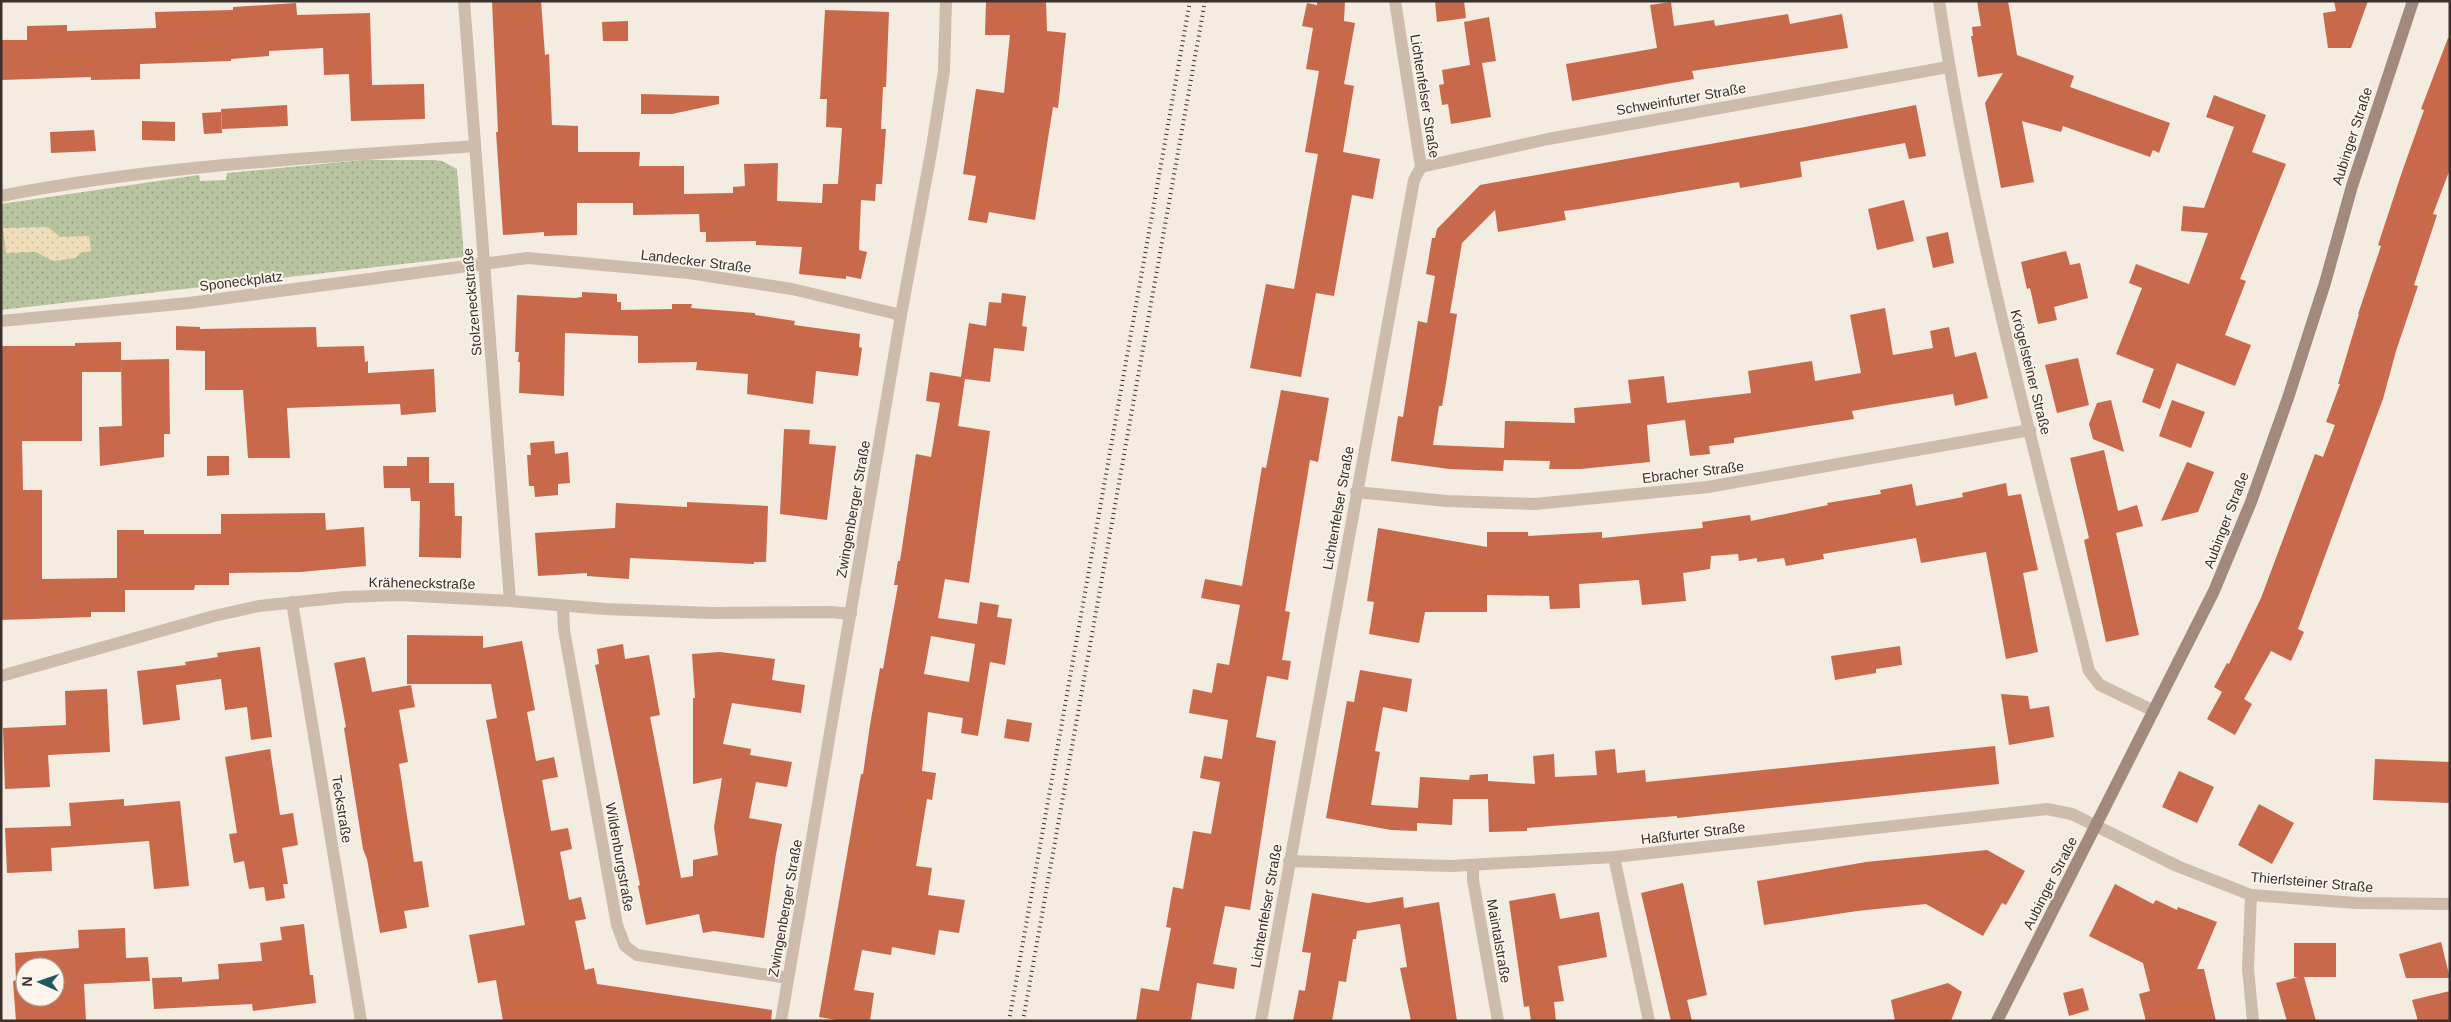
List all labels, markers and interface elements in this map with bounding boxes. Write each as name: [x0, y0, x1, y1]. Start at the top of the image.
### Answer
street label: Lichtenfelser Straße: [1407, 33, 1443, 159]
street label: Schweinfurter Straße: [1615, 80, 1747, 118]
street label: Aubinger Straße: [2329, 85, 2375, 187]
street label: Landecker Straße: [640, 246, 752, 276]
street label: Stolzeneckstraße: [459, 247, 485, 357]
street label: Sponeckplatz: [198, 268, 284, 294]
street label: Krögelsteiner Straße: [2008, 308, 2054, 436]
street label: Zwingenberger Straße: [833, 439, 873, 579]
street label: Lichtenfelser Straße: [1319, 445, 1357, 571]
street label: Ebracher Straße: [1641, 458, 1745, 486]
street label: Aubinger Straße: [2200, 469, 2252, 570]
street label: Kräheneckstraße: [369, 574, 476, 592]
street label: Teckstraße: [329, 774, 355, 844]
street label: Wildenburgstraße: [603, 801, 638, 913]
street label: Haßfurter Straße: [1640, 819, 1746, 847]
street label: Aubinger Straße: [2020, 834, 2080, 932]
street label: Zwingenberger Straße: [765, 838, 805, 978]
street label: Lichtenfelser Straße: [1247, 843, 1285, 969]
street label: Thierlsteiner Straße: [2250, 869, 2374, 895]
street label: Maintalstraße: [1484, 898, 1514, 984]
north arrow: [15, 957, 65, 1007]
text: N: [19, 976, 35, 987]

